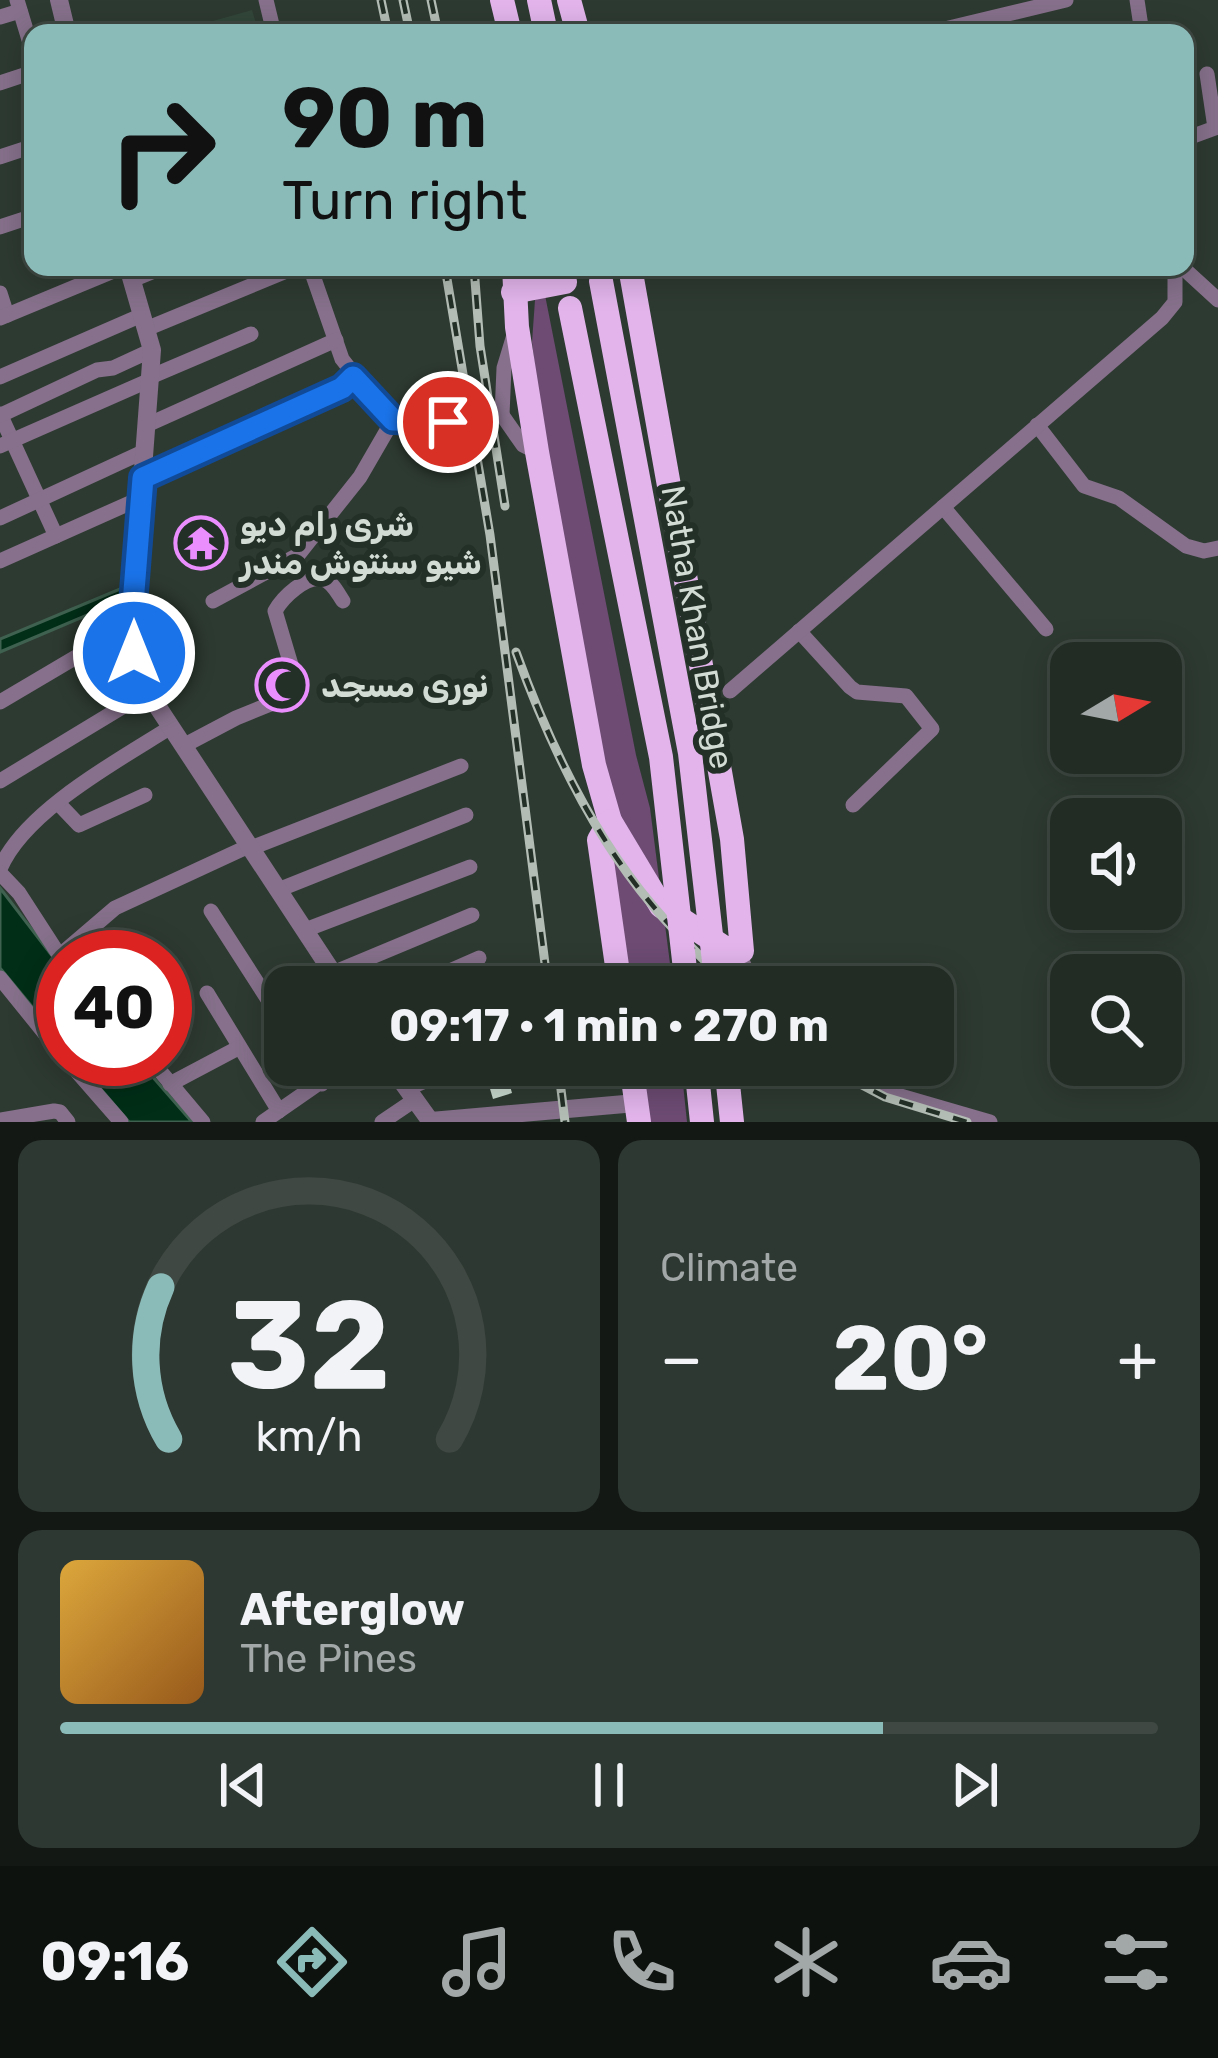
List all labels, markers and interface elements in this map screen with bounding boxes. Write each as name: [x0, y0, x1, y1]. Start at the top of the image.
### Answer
text: 90 m: [282, 68, 488, 168]
icon: right: [84, 72, 240, 228]
text: Turn right: [282, 169, 527, 233]
pin: [397, 371, 499, 473]
icon: arrive: [415, 389, 481, 455]
street label: Natha Khan Bridge: [653, 482, 742, 772]
place label: شری رام دیو شیو سنتوش مندر: [238, 505, 482, 582]
temple icon: شری رام دیو شیو سنتوش مندر: [173, 515, 229, 571]
position arrow: [71, 590, 197, 716]
north arrow: [1050, 642, 1182, 774]
map controls: [1050, 642, 1182, 1086]
mosque icon: نوری مسجد: [254, 657, 310, 713]
place label: نوری مسجد: [321, 666, 489, 705]
button: sound: [1050, 798, 1182, 930]
speed limit sign: 40: [36, 930, 192, 1086]
button: search: [1050, 954, 1182, 1086]
text: 09:17 · 1 min · 270 m: [389, 999, 829, 1052]
text: Climate: [660, 1245, 798, 1291]
text: 32: [227, 1271, 391, 1419]
text: 20°: [832, 1305, 988, 1412]
text: −: [660, 1319, 703, 1398]
text: +: [1117, 1319, 1158, 1398]
text: km/h: [255, 1411, 363, 1462]
text: Afterglow: [240, 1583, 465, 1636]
text: The Pines: [240, 1636, 417, 1682]
icon: previous: [210, 1752, 276, 1818]
icon: pause: [576, 1752, 642, 1818]
icon: next: [942, 1752, 1008, 1818]
icon: directions: [270, 1920, 354, 2004]
icon: music: [435, 1920, 519, 2004]
icon: phone: [600, 1920, 684, 2004]
icon: climate: [764, 1920, 848, 2004]
icon: car: [929, 1920, 1013, 2004]
icon: filters: [1094, 1920, 1178, 2004]
text: 09:16: [40, 1930, 189, 1994]

